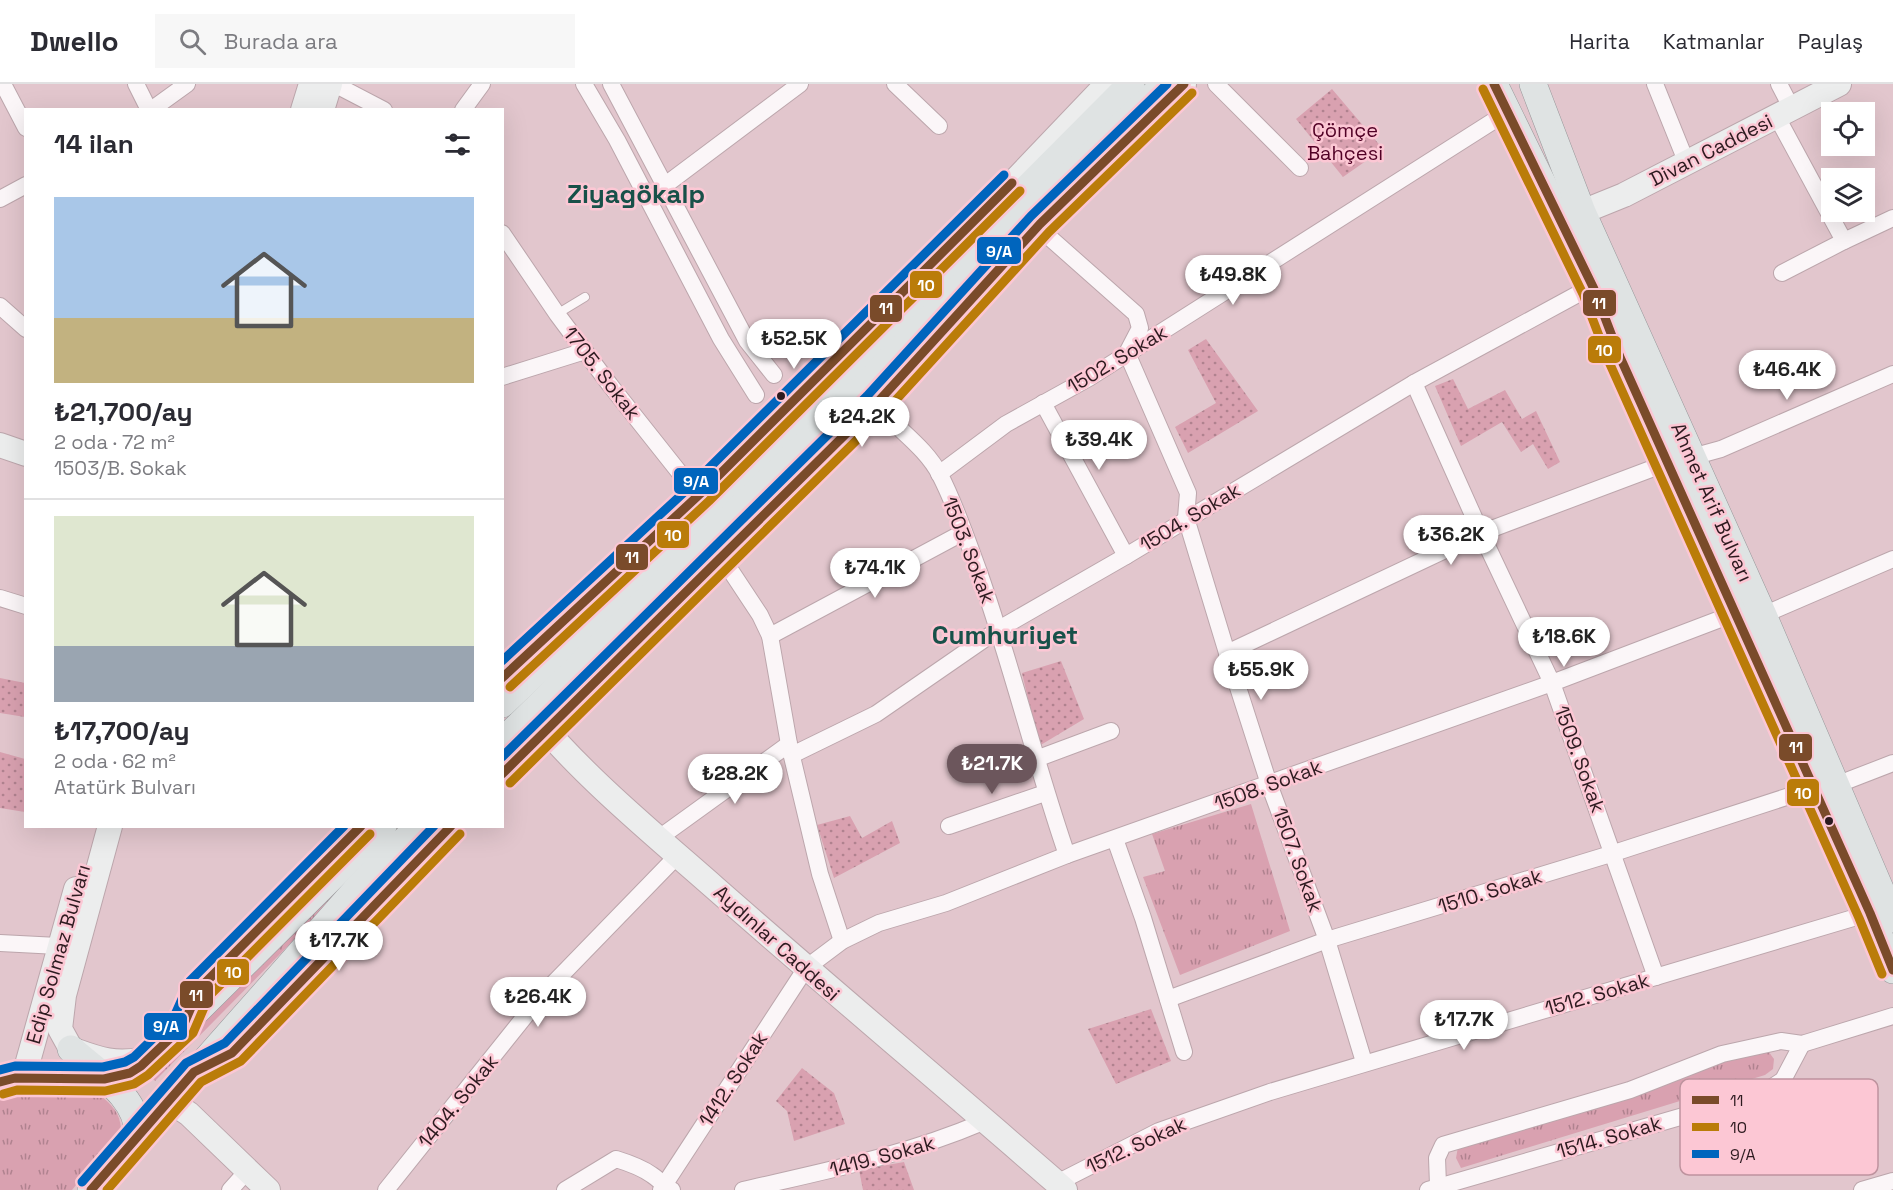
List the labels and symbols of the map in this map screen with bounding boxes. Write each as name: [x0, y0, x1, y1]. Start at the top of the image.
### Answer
street label: Divan Caddesi: [1645, 108, 1777, 192]
park label: Çömçe Bahçesi: [1307, 117, 1383, 166]
district label: Ziyagökalp: [567, 177, 705, 211]
line badge: 9/A: [976, 236, 1022, 265]
text: 9/A: [986, 241, 1012, 262]
pin: ₺49.8K: [1184, 255, 1282, 306]
line badge: 10: [909, 270, 943, 299]
text: 10: [917, 275, 935, 296]
line badge: 11: [1582, 289, 1617, 317]
text: 11: [1592, 293, 1606, 314]
line badge: 11: [869, 294, 903, 323]
text: 11: [879, 298, 893, 319]
pin: ₺52.5K: [745, 319, 843, 370]
street label: 1502. Sokak: [1062, 319, 1172, 399]
street label: 1705. Sokak: [558, 321, 647, 425]
line badge: 10: [1587, 335, 1622, 364]
text: 10: [1595, 340, 1613, 361]
pin: ₺46.4K: [1738, 350, 1836, 401]
unlabelled marker: [775, 390, 787, 402]
pin: ₺24.2K: [813, 397, 911, 448]
street label: Ahmet Arif Bulvarı: [1665, 418, 1759, 586]
pin: ₺39.4K: [1050, 420, 1148, 471]
line badge: 9/A: [673, 467, 719, 495]
text: 9/A: [683, 471, 709, 492]
street label: 1504. Sokak: [1135, 477, 1245, 557]
street label: 1503. Sokak: [937, 493, 1001, 607]
pin: ₺36.2K: [1402, 515, 1500, 566]
line badge: 10: [656, 520, 690, 549]
text: 10: [664, 525, 682, 546]
line badge: 11: [615, 543, 649, 571]
text: 11: [625, 547, 639, 568]
pin: ₺74.1K: [826, 548, 924, 599]
pin: ₺18.6K: [1515, 617, 1613, 668]
district label: Cumhuriyet: [932, 618, 1078, 652]
pin: ₺55.9K: [1212, 650, 1310, 701]
street label: 1509. Sokak: [1549, 702, 1611, 816]
line badge: 11: [1778, 733, 1813, 762]
text: 11: [1789, 737, 1803, 758]
pin: ₺21.7K: [943, 744, 1041, 795]
street label: 1508. Sokak: [1211, 753, 1326, 816]
pin: ₺28.2K: [686, 754, 784, 805]
line badge: 10: [1786, 778, 1820, 807]
text: 10: [1794, 783, 1812, 804]
street label: 1507. Sokak: [1267, 804, 1329, 916]
unlabelled marker: [1823, 815, 1835, 827]
street label: Edip Solmaz Bulvarı: [20, 861, 96, 1047]
street label: 1510. Sokak: [1435, 863, 1546, 919]
street label: Aydınlar Caddesi: [708, 879, 846, 1007]
pin: ₺17.7K: [290, 921, 388, 972]
line badge: 10: [216, 958, 250, 986]
text: 10: [224, 962, 242, 983]
street label: 1512. Sokak: [1542, 967, 1652, 1021]
pin: ₺26.4K: [489, 977, 587, 1028]
line badge: 11: [179, 980, 214, 1009]
text: 11: [189, 985, 203, 1006]
pin: ₺17.7K: [1415, 1000, 1513, 1051]
line badge: 9/A: [143, 1012, 188, 1041]
text: 9/A: [153, 1016, 179, 1037]
street label: 1412. Sokak: [693, 1027, 773, 1131]
street label: 1404. Sokak: [412, 1049, 504, 1153]
legend: [1680, 1079, 1878, 1175]
text: 11: [1730, 1090, 1743, 1111]
street label: 1512. Sokak: [1082, 1110, 1190, 1179]
street label: 1514. Sokak: [1554, 1110, 1665, 1164]
text: 10: [1730, 1117, 1747, 1138]
street label: 1419. Sokak: [827, 1129, 938, 1183]
text: 9/A: [1730, 1144, 1756, 1165]

